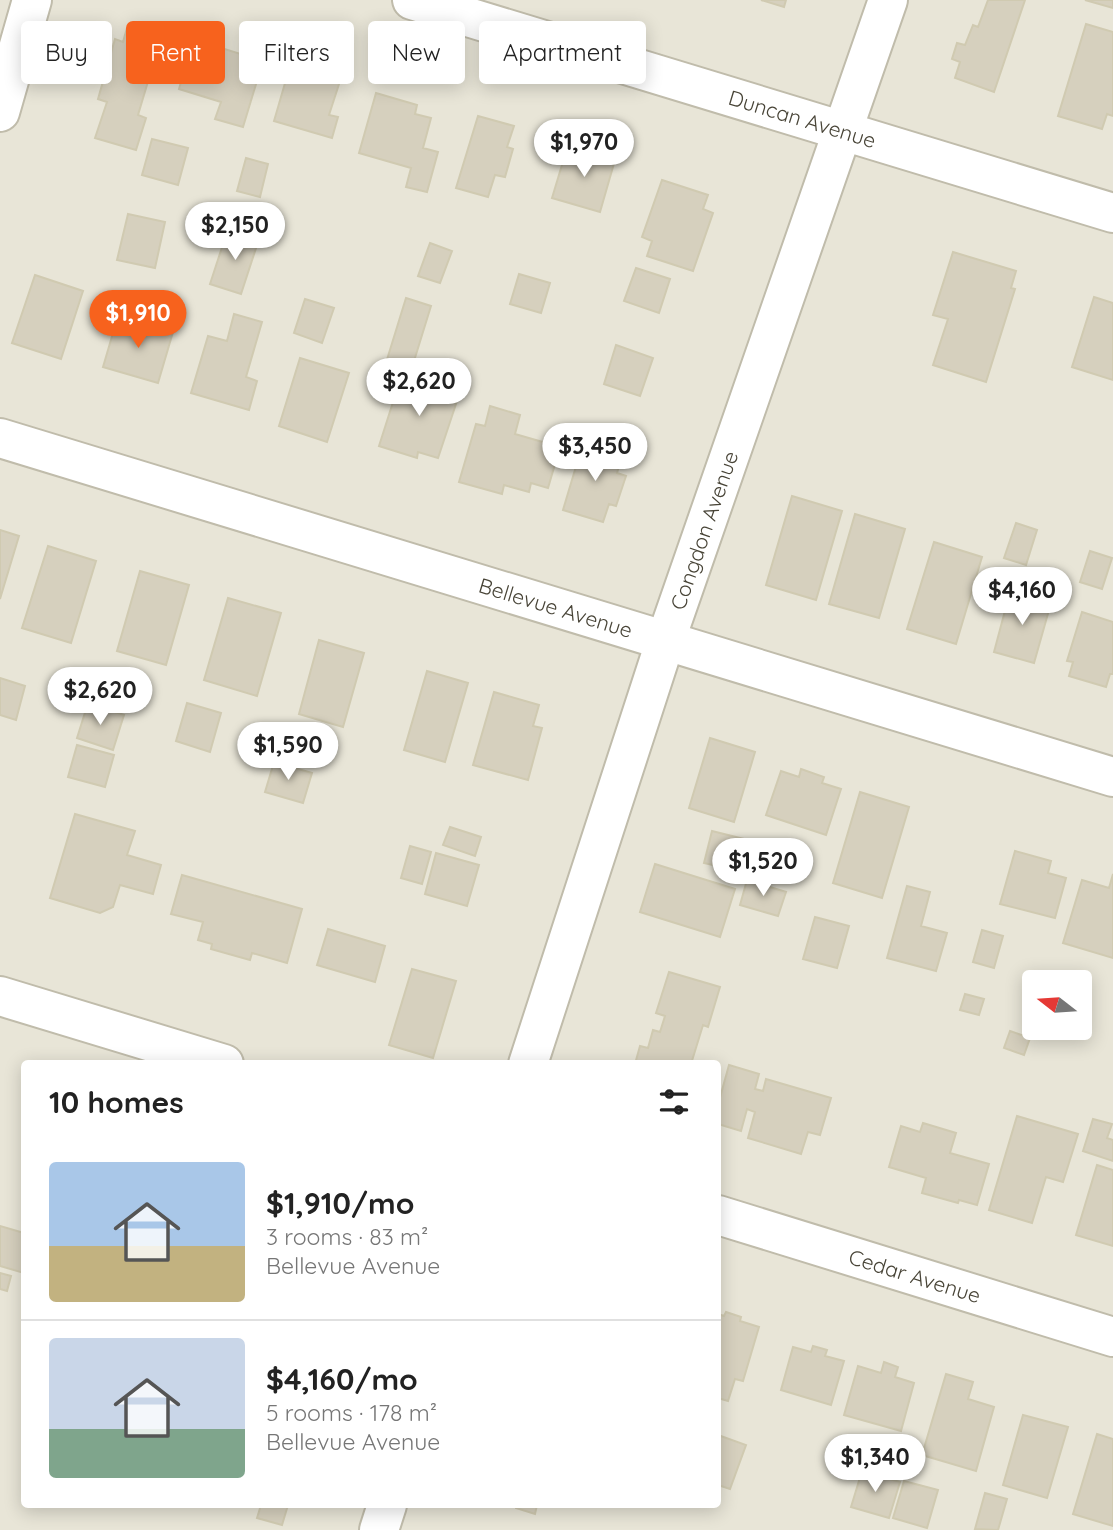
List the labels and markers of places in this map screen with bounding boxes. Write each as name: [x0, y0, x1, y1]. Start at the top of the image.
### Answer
pin: $1,970: [527, 120, 641, 179]
pin: $2,150: [178, 202, 292, 262]
pin: $1,910: [81, 290, 195, 350]
pin: $2,620: [362, 358, 476, 418]
pin: $3,450: [538, 424, 652, 483]
pin: $4,160: [965, 568, 1079, 627]
pin: $2,620: [43, 668, 157, 727]
pin: $1,590: [231, 722, 345, 782]
pin: $1,520: [706, 838, 820, 898]
pin: $1,340: [818, 1434, 932, 1494]

